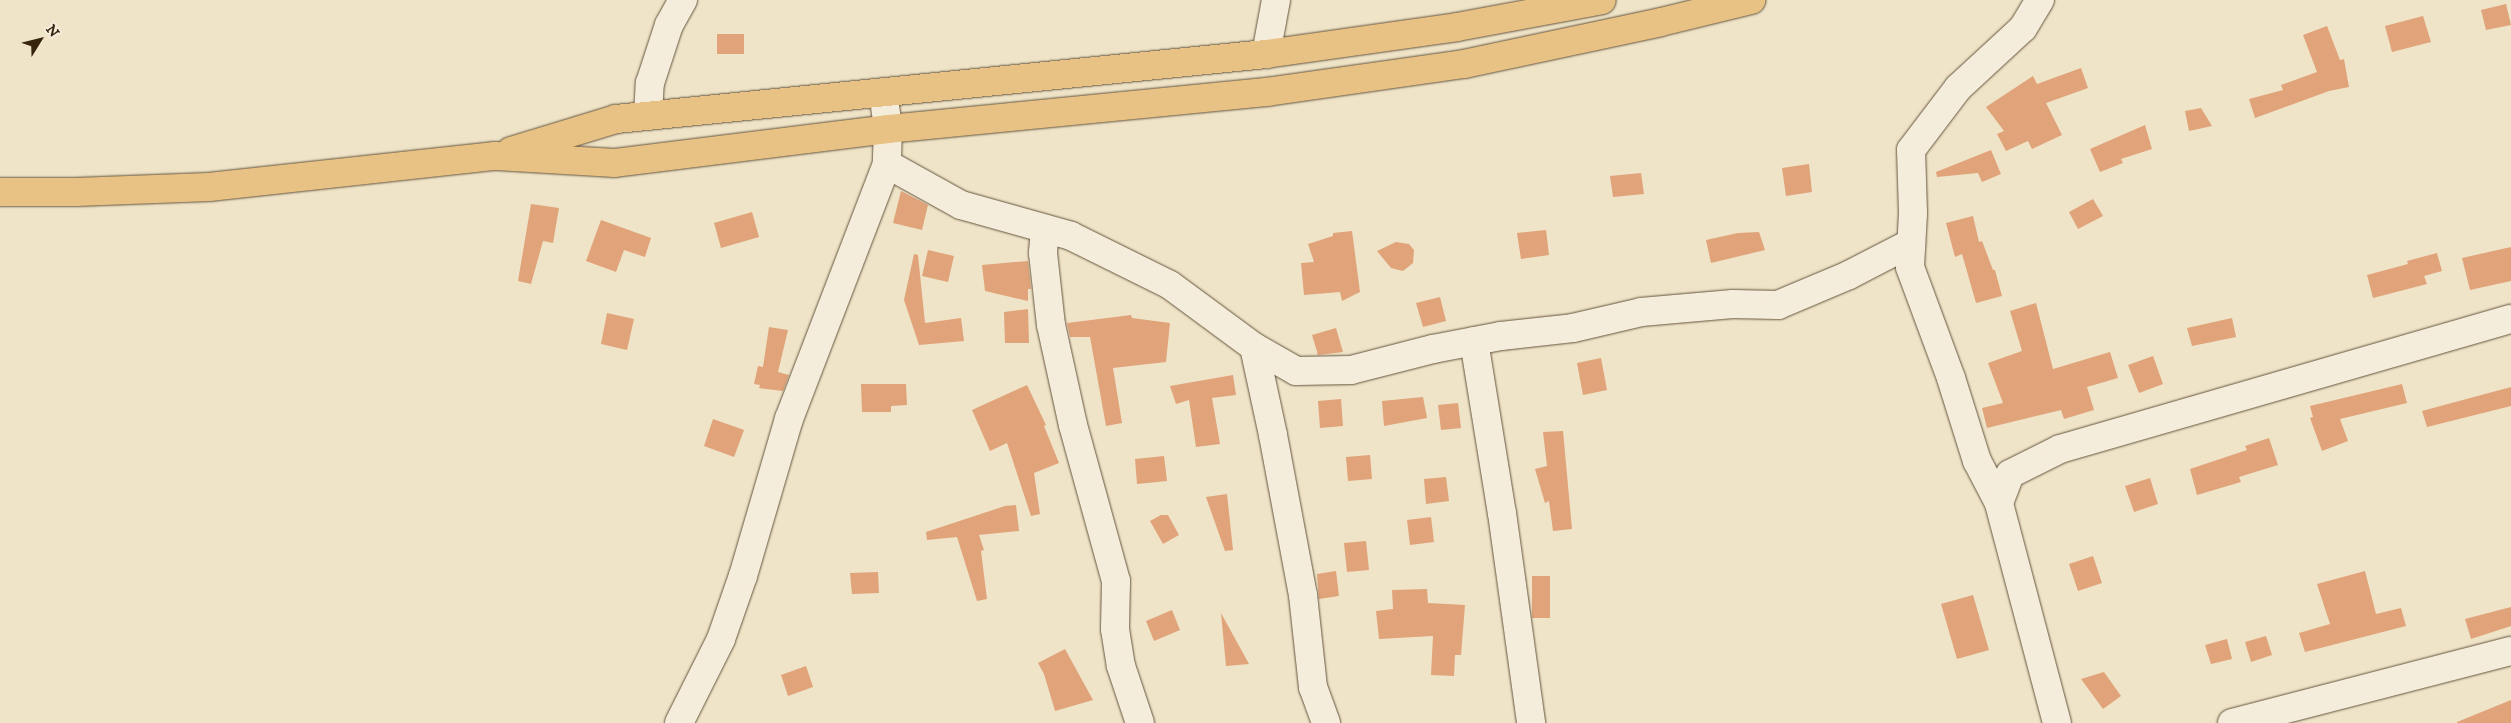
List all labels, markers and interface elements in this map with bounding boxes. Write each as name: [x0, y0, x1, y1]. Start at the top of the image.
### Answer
north arrow: [15, 15, 65, 65]
text: N: [41, 21, 63, 41]

